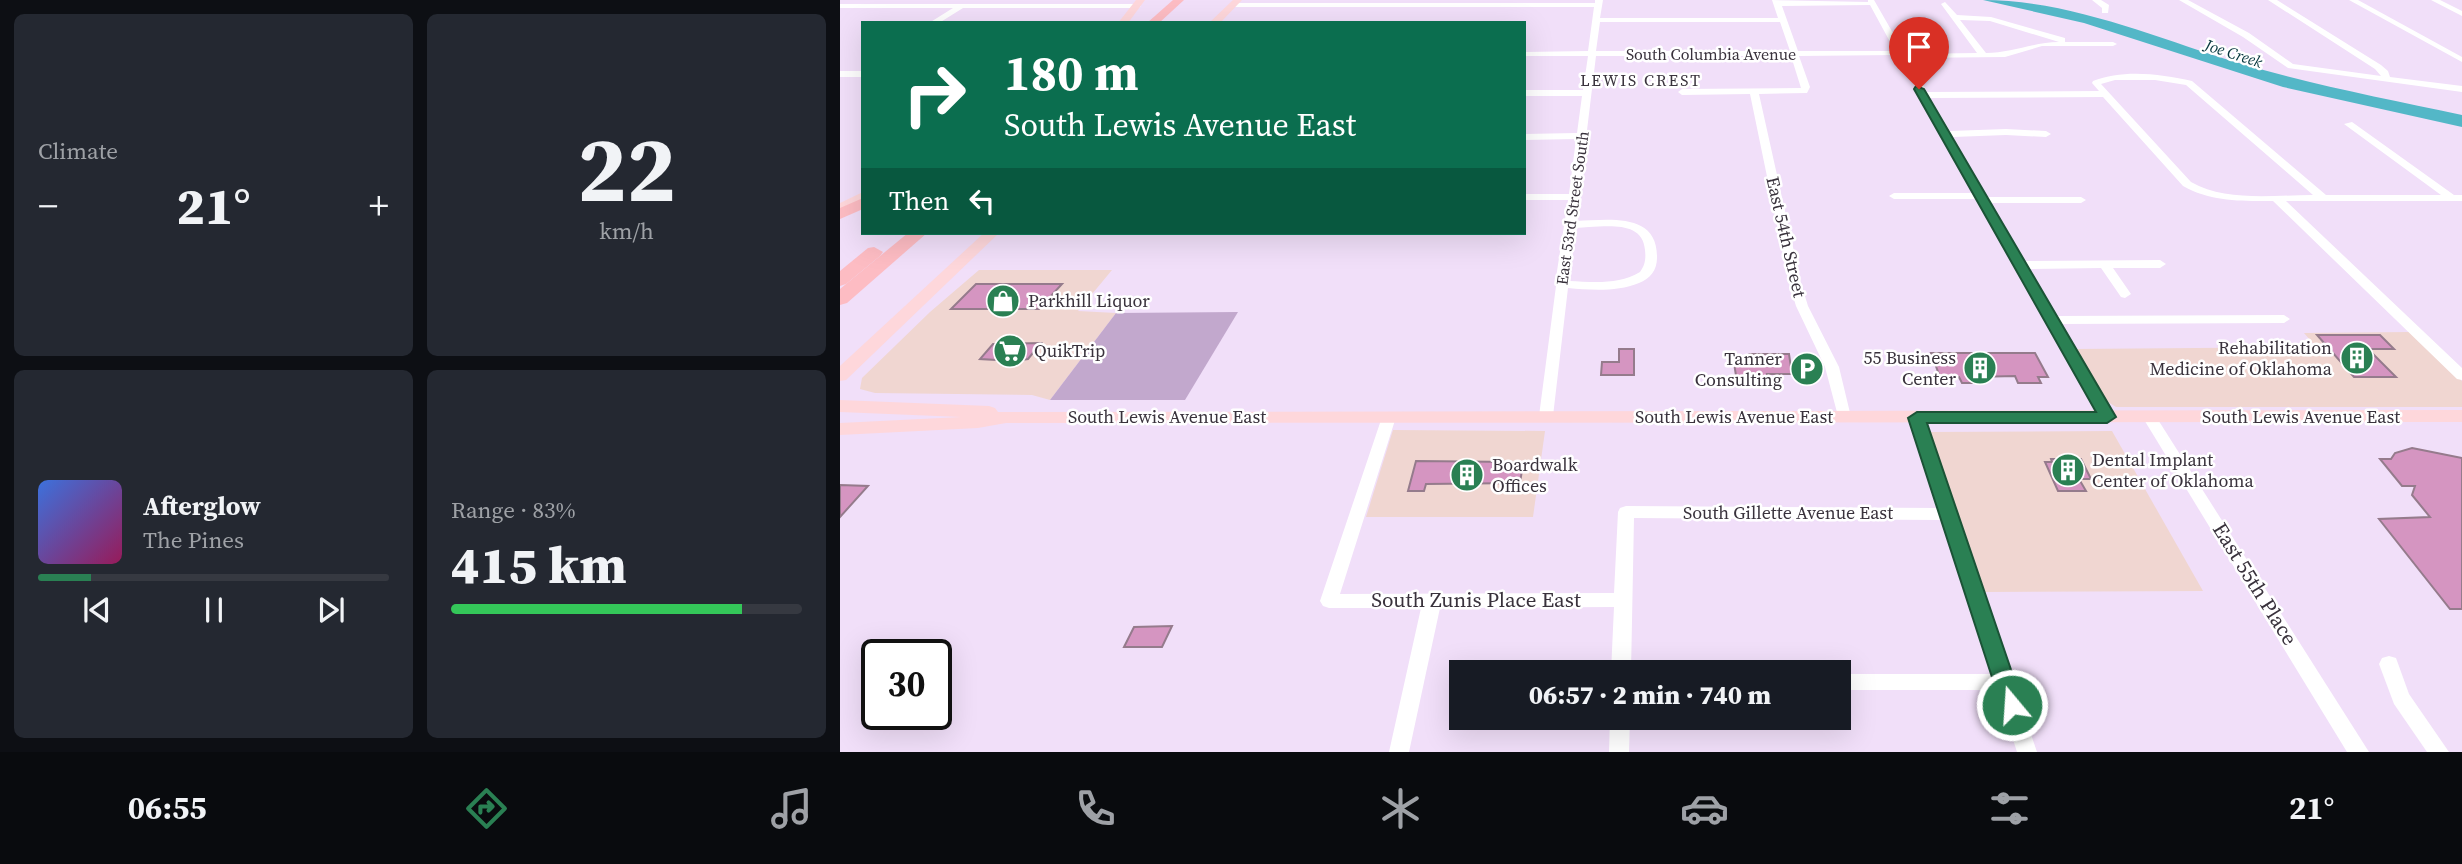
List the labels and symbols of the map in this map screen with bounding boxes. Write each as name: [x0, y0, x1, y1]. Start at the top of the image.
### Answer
pin: [1889, 17, 1949, 89]
water label: Joe Creek: [2201, 33, 2266, 73]
street label: South Columbia Avenue: [1626, 43, 1796, 65]
district label: LEWIS CREST: [1580, 69, 1702, 91]
street label: East 53rd Street South: [1550, 129, 1594, 286]
street label: East 54th Street: [1760, 174, 1813, 300]
shop icon: Parkhill Liquor: [984, 282, 1022, 320]
place label: Parkhill Liquor: [1028, 288, 1150, 313]
supermarket icon: QuikTrip: [991, 332, 1029, 370]
place label: Rehabilitation Medicine of Oklahoma: [2149, 335, 2333, 381]
place label: QuikTrip: [1034, 338, 1105, 363]
building icon: Rehabilitation Medicine of Oklahoma: [2338, 339, 2376, 377]
place label: 55 Business Center: [1863, 345, 1956, 391]
place label: Tanner Consulting: [1695, 346, 1782, 392]
building icon: 55 Business Center: [1961, 349, 1999, 387]
parking icon: Tanner Consulting: [1788, 350, 1826, 388]
street label: South Lewis Avenue East: [1068, 404, 1266, 429]
street label: South Lewis Avenue East: [1635, 404, 1833, 429]
street label: South Lewis Avenue East: [2202, 404, 2400, 429]
place label: Dental Implant Center of Oklahoma: [2092, 447, 2254, 493]
building icon: Dental Implant Center of Oklahoma: [2049, 451, 2087, 489]
place label: Boardwalk Offices: [1492, 452, 1578, 498]
building icon: Boardwalk Offices: [1448, 456, 1486, 494]
street label: South Gillette Avenue East: [1683, 500, 1893, 525]
street label: East 55th Place: [2206, 517, 2305, 651]
street label: South Zunis Place East: [1371, 585, 1581, 614]
speed limit sign: 30: [861, 639, 952, 730]
position arrow: [1975, 668, 2049, 742]

